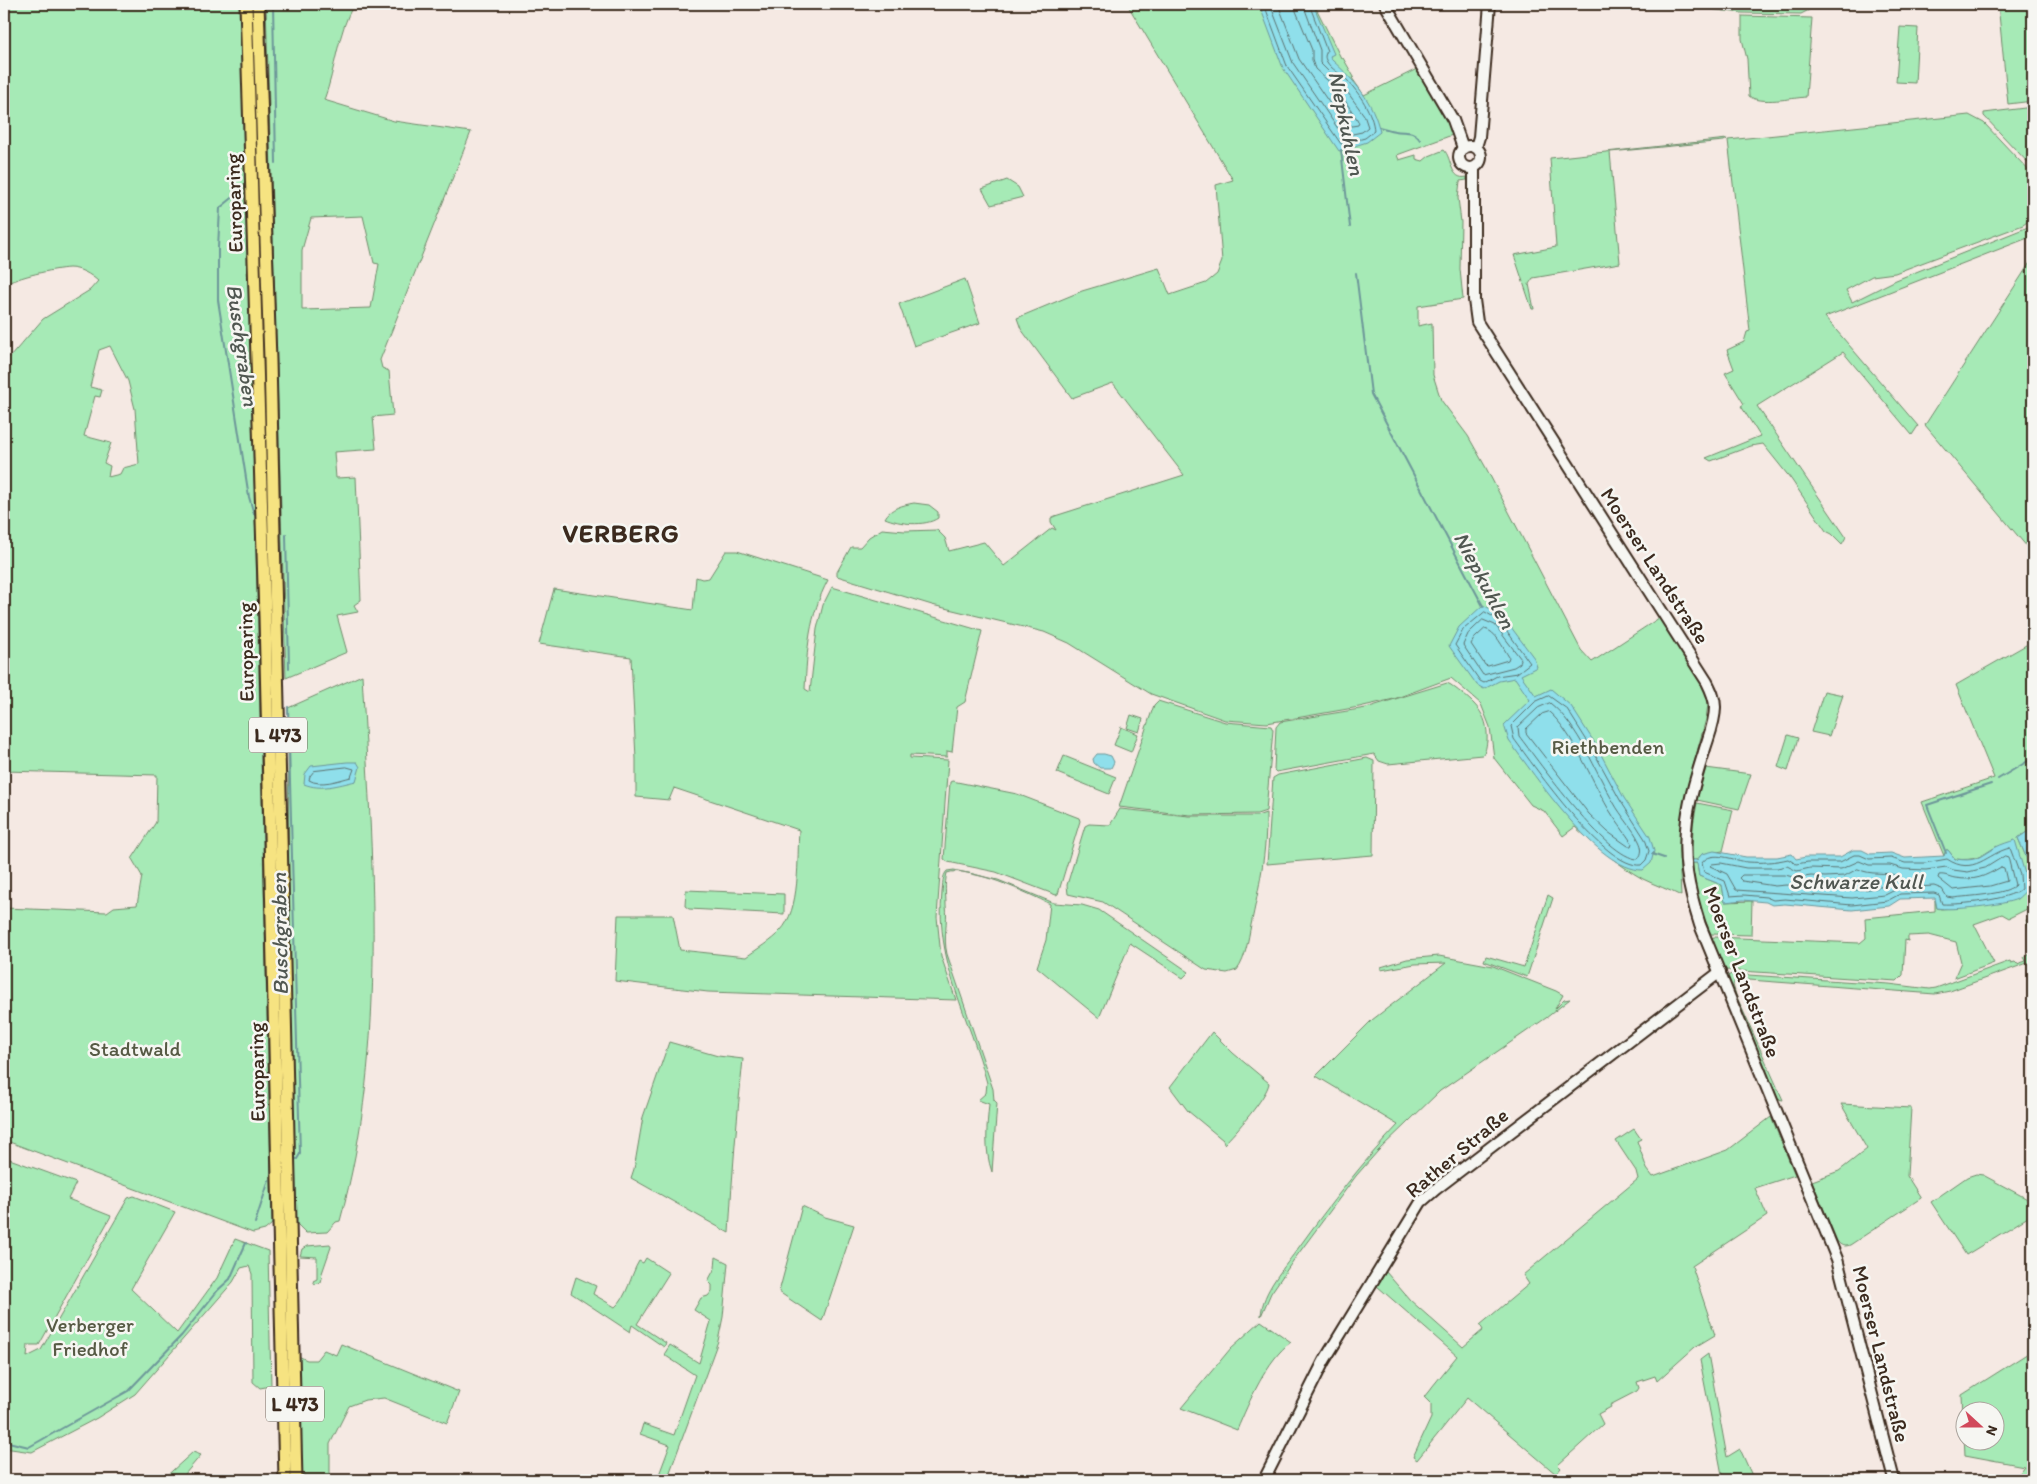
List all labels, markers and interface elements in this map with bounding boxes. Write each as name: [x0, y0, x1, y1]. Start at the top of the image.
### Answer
water label: Niepkuhlen: [1322, 68, 1371, 178]
street label: Europaring: [219, 152, 248, 253]
water label: Buschgraben: [221, 282, 264, 408]
street label: Moerser Landstraße: [1596, 483, 1715, 649]
district label: VERBERG: [562, 517, 680, 549]
water label: Niepkuhlen: [1448, 527, 1522, 634]
street label: Europaring: [232, 602, 259, 702]
road number: L 473: [249, 718, 307, 752]
park label: Riethbenden: [1552, 734, 1664, 759]
water label: Schwarze Kull: [1789, 868, 1924, 895]
water label: Buschgraben: [265, 872, 294, 996]
street label: Moerser Landstraße: [1698, 883, 1787, 1061]
street label: Europaring: [243, 1022, 270, 1122]
park label: Stadtwald: [89, 1036, 181, 1061]
street label: Rather Straße: [1400, 1102, 1513, 1203]
street label: Moerser Landstraße: [1847, 1263, 1916, 1445]
park label: Verberger Friedhof: [46, 1312, 134, 1361]
road number: L 473: [266, 1386, 324, 1422]
north arrow: [1954, 1402, 2004, 1452]
text: N: [1982, 1423, 2001, 1438]

